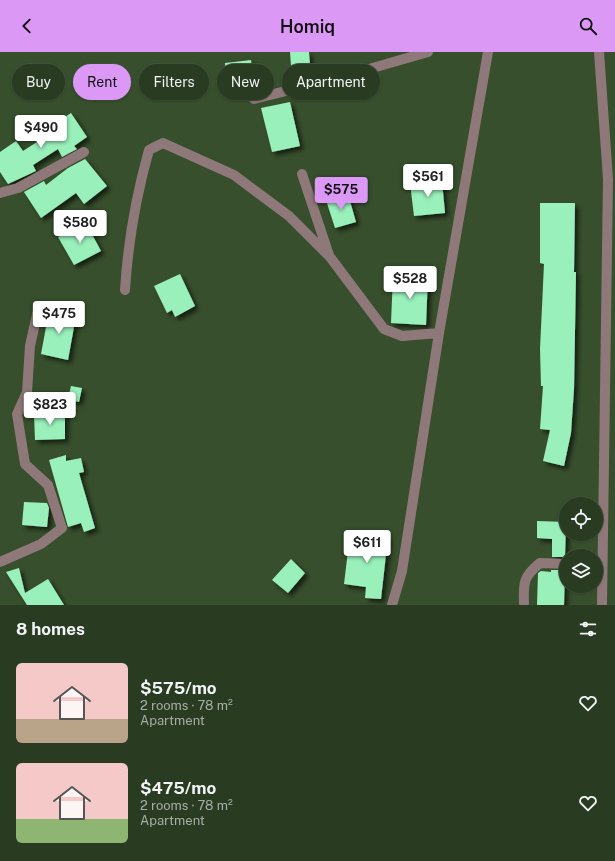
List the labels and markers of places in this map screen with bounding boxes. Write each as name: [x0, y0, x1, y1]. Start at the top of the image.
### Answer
pin: $490: [17, 115, 65, 149]
pin: $561: [404, 164, 452, 198]
pin: $575: [317, 177, 365, 211]
pin: $580: [56, 210, 104, 244]
pin: $528: [386, 266, 434, 300]
pin: $475: [35, 301, 83, 335]
pin: $823: [26, 392, 74, 426]
pin: $611: [343, 530, 391, 564]

